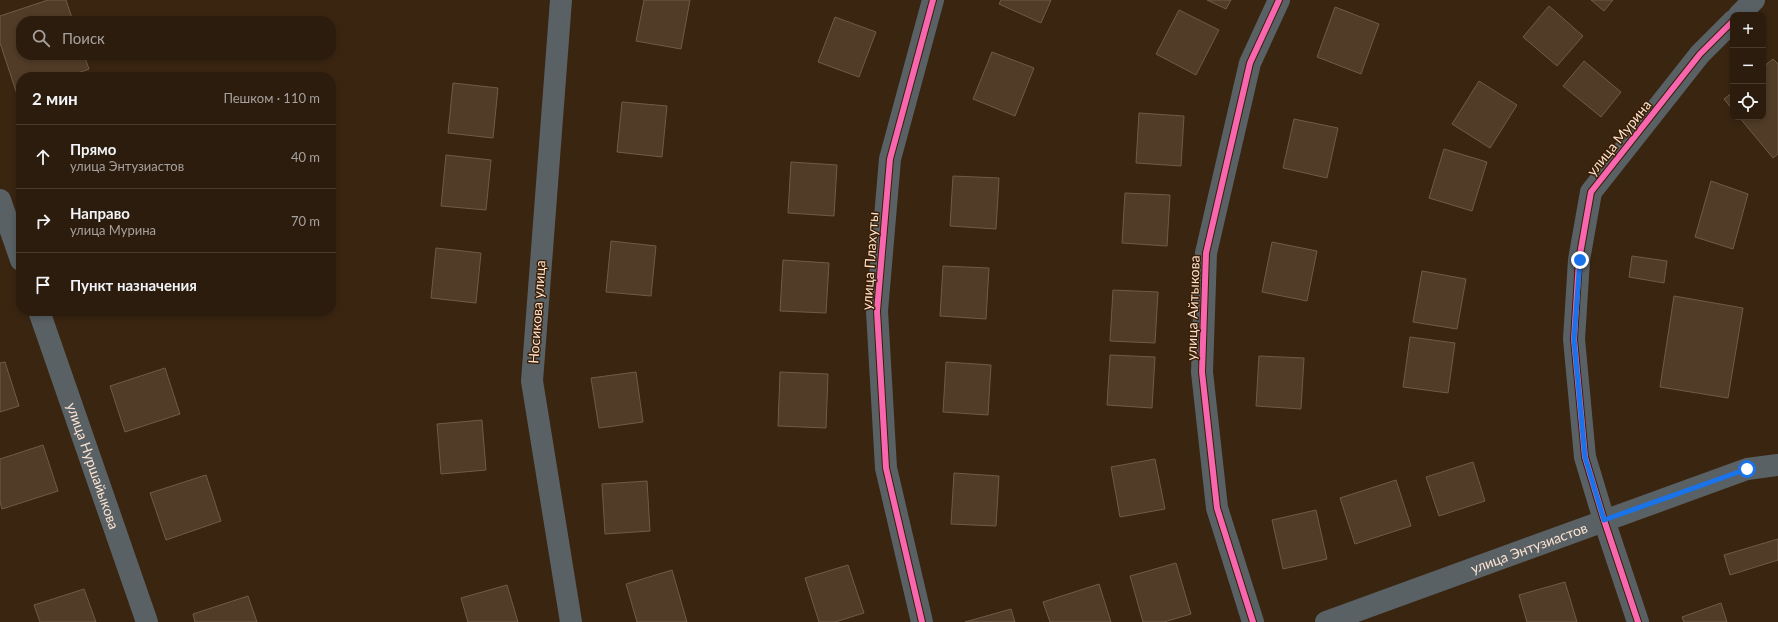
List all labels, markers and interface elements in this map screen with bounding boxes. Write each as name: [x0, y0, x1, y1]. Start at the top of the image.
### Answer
map controls: [1730, 12, 1766, 120]
button: +: [1730, 12, 1766, 48]
search box: [16, 16, 336, 60]
icon: search: [30, 27, 52, 49]
text: Поиск: [62, 29, 105, 47]
button: −: [1730, 48, 1766, 84]
button: locate: [1730, 84, 1766, 120]
text: 2 мин: [32, 88, 78, 109]
text: Пешком · 110 m: [223, 90, 320, 106]
street label: улица Мурина: [1583, 96, 1654, 179]
text: Прямо: [70, 140, 116, 158]
icon: ahead: [32, 146, 54, 168]
text: 40 m: [291, 149, 320, 165]
text: улица Энтузиастов: [70, 158, 184, 174]
text: Направо: [70, 204, 130, 222]
icon: right: [32, 210, 54, 232]
street label: улица Плахуты: [858, 211, 881, 311]
text: 70 m: [291, 213, 320, 229]
text: улица Мурина: [70, 222, 156, 238]
route end: [1571, 251, 1589, 269]
street label: улица Айтыкова: [1182, 255, 1203, 361]
street label: Носикова улица: [524, 260, 549, 364]
icon: arrive: [32, 274, 54, 296]
text: Пункт назначения: [70, 276, 197, 294]
street label: улица Нуршайыкова: [63, 400, 123, 531]
route start: [1738, 460, 1756, 478]
street label: улица Энтузиастов: [1468, 519, 1590, 577]

